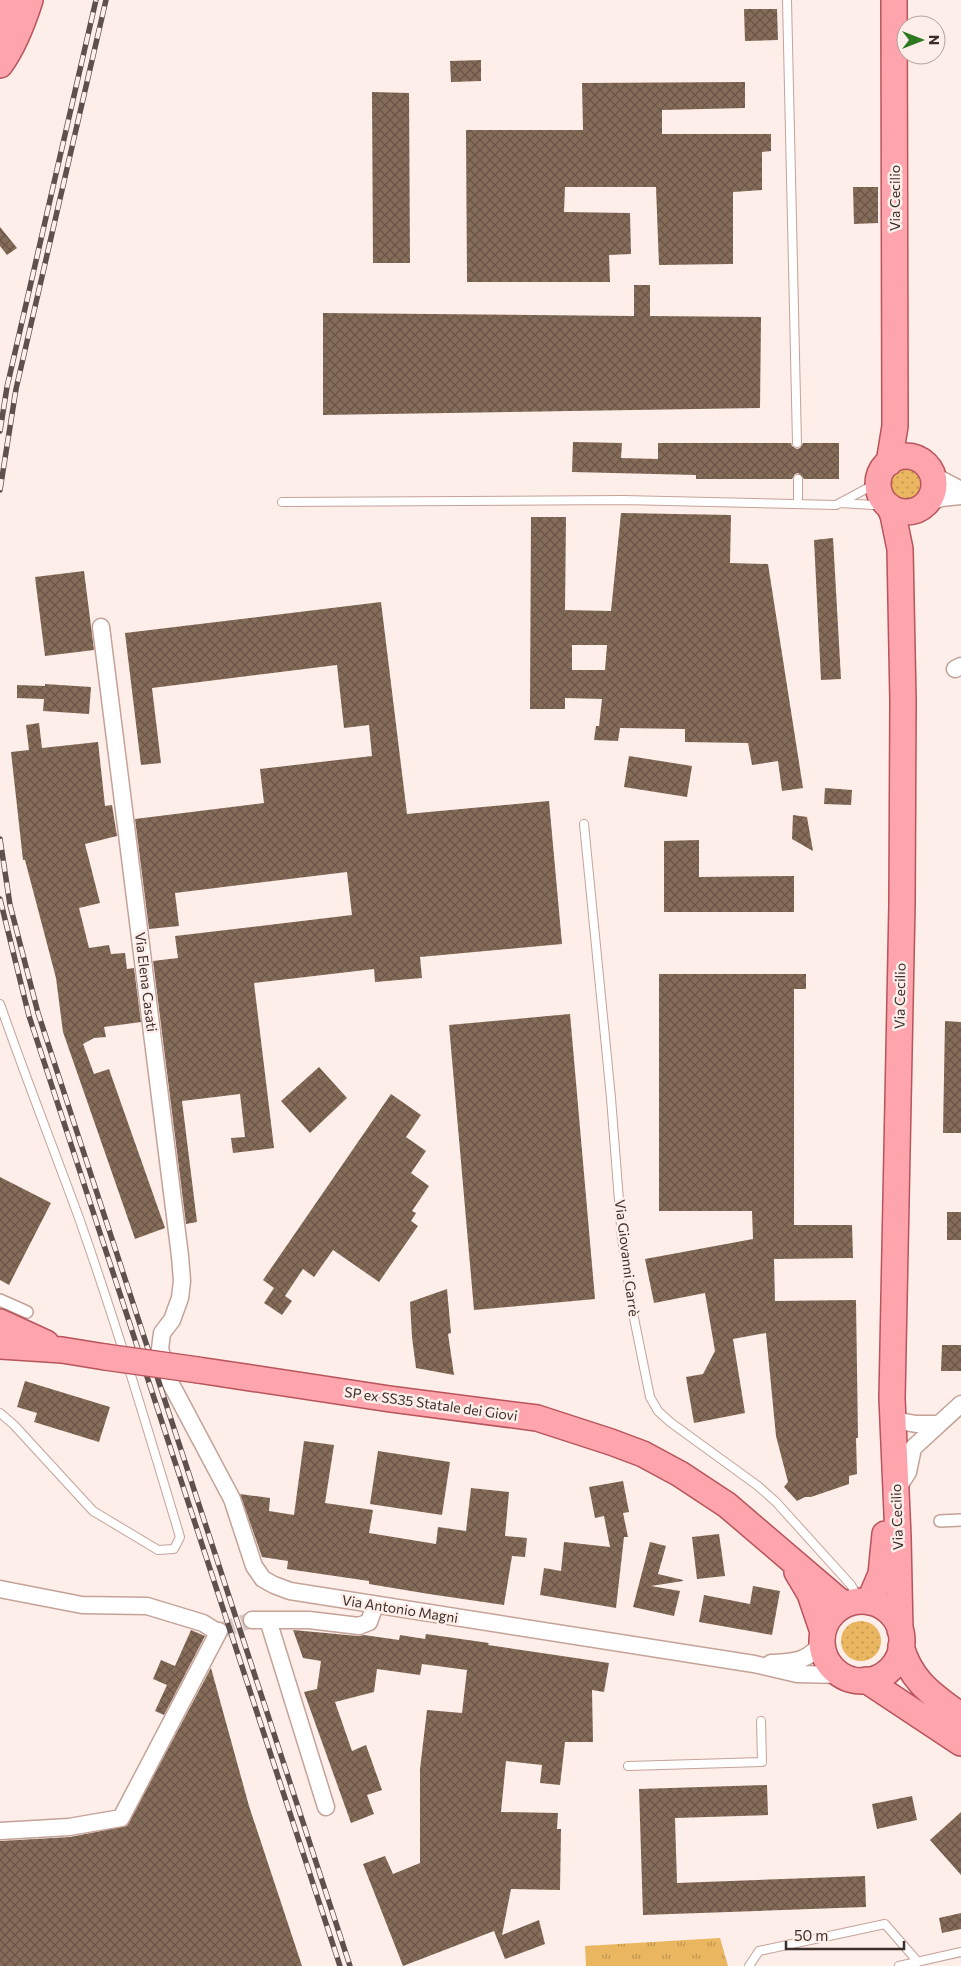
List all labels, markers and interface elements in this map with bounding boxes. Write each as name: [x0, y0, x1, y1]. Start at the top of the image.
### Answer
north arrow: [896, 15, 946, 65]
text: N: [926, 35, 943, 45]
street label: Via Cecilio: [886, 165, 903, 231]
street label: Via Elena Casati: [132, 931, 161, 1033]
street label: Via Cecilio: [890, 963, 909, 1029]
street label: Via Giovanni Garrè: [612, 1198, 643, 1317]
street label: SP ex SS35 Statale dei Giovi: [343, 1383, 519, 1424]
street label: Via Cecilio: [887, 1484, 906, 1550]
street label: Via Antonio Magni: [341, 1591, 459, 1626]
scale bar: [786, 1918, 904, 1950]
text: 50 m: [794, 1926, 828, 1944]

